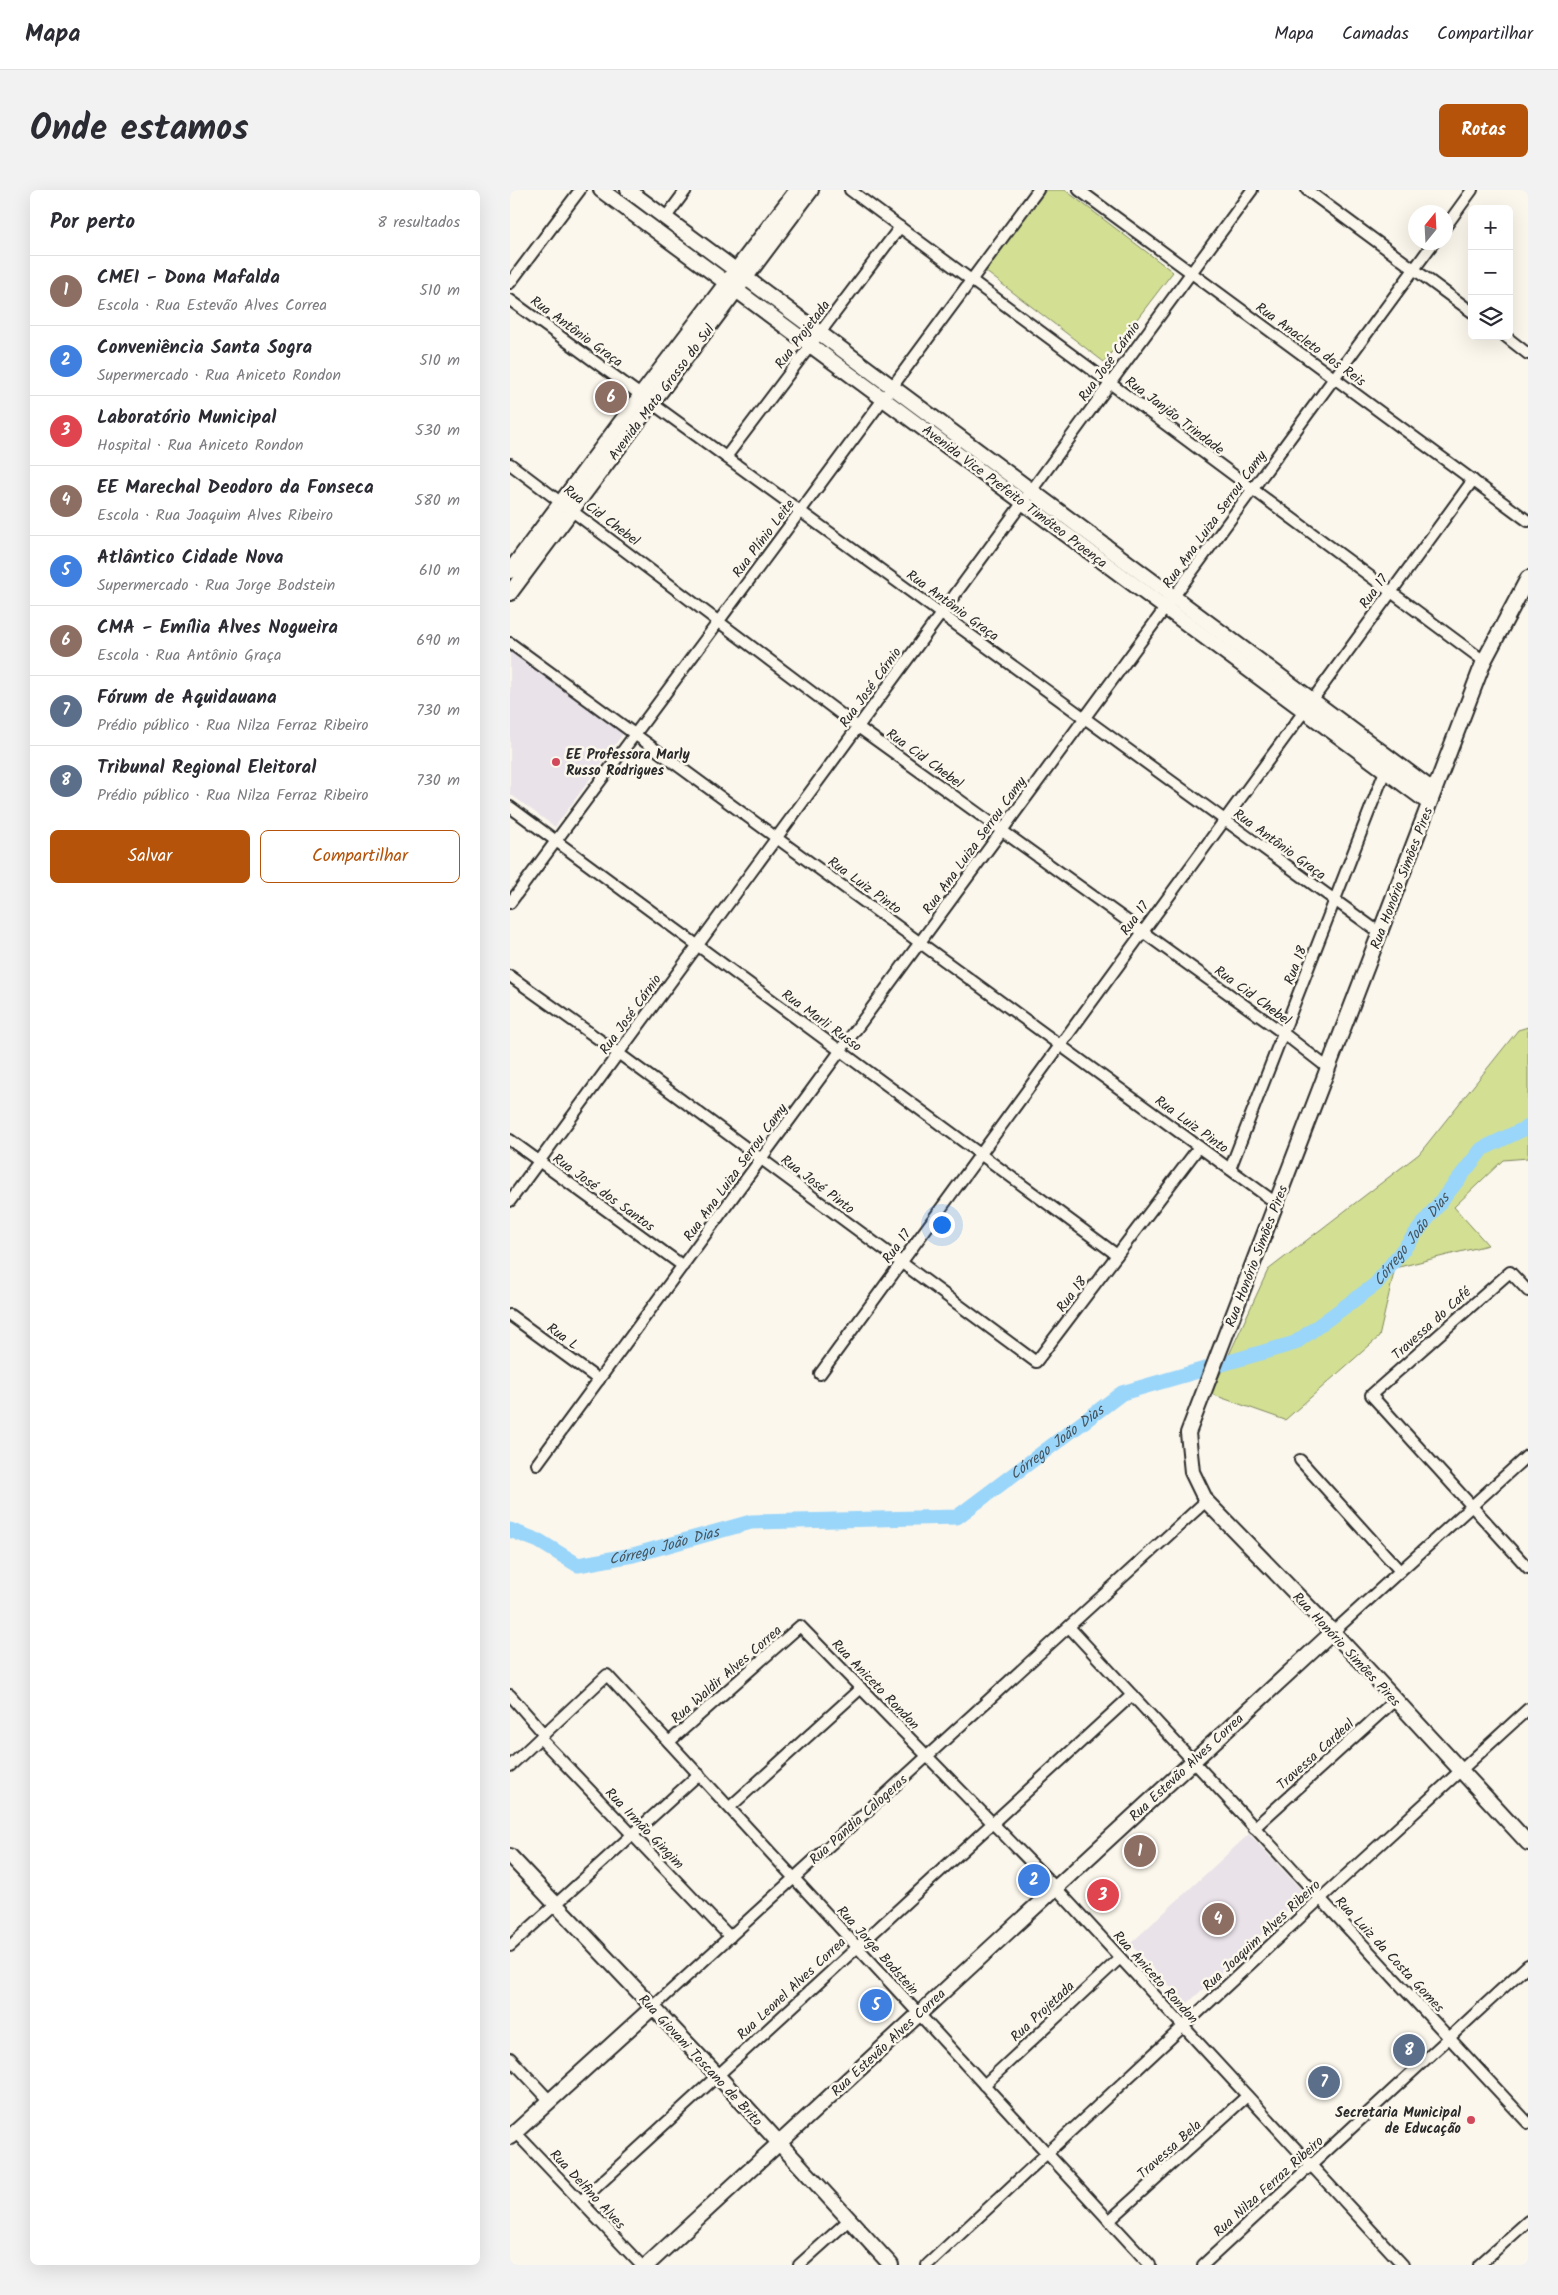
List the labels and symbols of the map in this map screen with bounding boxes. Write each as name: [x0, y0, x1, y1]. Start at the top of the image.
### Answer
north arrow: [1408, 205, 1453, 250]
street label: Rua Antônio Graça: [525, 291, 627, 373]
street label: Rua Projetada: [770, 296, 836, 374]
street label: Rua Anacleto dos Reis: [1251, 297, 1370, 392]
street label: Rua José Cárnio: [1073, 317, 1146, 406]
street label: Avenida Mato Grosso do Sul: [603, 319, 721, 465]
street label: Rua Janjão Trindade: [1120, 371, 1229, 461]
pin: 6: [595, 378, 627, 416]
street label: Avenida Vice Prefeito Timóteo Proença: [917, 420, 1112, 574]
street label: Rua Ana Luiza Serrou Camy: [1157, 446, 1273, 593]
street label: Rua Cid Chebel: [559, 480, 645, 552]
street label: Rua Plínio Leite: [727, 494, 801, 582]
street label: Rua Antônio Graça: [901, 565, 1003, 647]
street label: Rua 17: [1354, 569, 1394, 613]
street label: Rua José Cárnio: [834, 643, 907, 732]
street label: Rua Cid Chebel: [881, 723, 968, 795]
place label: EE Professora Marly Russo Rodrigues: [566, 744, 690, 782]
marker: EE Professora Marly Russo Rodrigues: [550, 756, 562, 768]
street label: Rua Ana Luiza Serrou Camy: [917, 772, 1033, 919]
street label: Rua Antônio Graça: [1228, 804, 1330, 886]
street label: Rua Honório Simões Pires: [1365, 804, 1439, 953]
street label: Rua Luiz Pinto: [823, 851, 906, 920]
street label: Rua 17: [1115, 896, 1155, 940]
street label: Rua 18: [1279, 942, 1314, 988]
street label: Rua Cid Chebel: [1209, 960, 1296, 1032]
street label: Rua José Cárnio: [594, 970, 667, 1059]
street label: Rua Marli Russo: [777, 984, 866, 1058]
street label: Rua Luiz Pinto: [1150, 1090, 1233, 1159]
street label: Rua Ana Luiza Serrou Camy: [678, 1099, 794, 1246]
street label: Rua José dos Santos: [548, 1148, 659, 1238]
street label: Rua José Pinto: [776, 1150, 859, 1220]
street label: Rua Honório Simões Pires: [1220, 1182, 1294, 1331]
water label: Córrego João Dias: [1368, 1187, 1457, 1292]
your location: [929, 1212, 955, 1238]
street label: Rua 17: [877, 1224, 917, 1268]
street label: Rua 18: [1051, 1272, 1093, 1317]
street label: Travessa do Café: [1387, 1281, 1477, 1365]
street label: Rua L: [542, 1318, 583, 1356]
water label: Córrego João Dias: [1005, 1398, 1111, 1486]
water label: Córrego João Dias: [607, 1520, 723, 1572]
street label: Rua Honório Simões Pires: [1287, 1587, 1406, 1712]
street label: Rua Waldir Alves Correa: [666, 1620, 787, 1729]
street label: Rua Aniceto Rondon: [826, 1634, 925, 1735]
street label: Rua Estevão Alves Correa: [1124, 1709, 1249, 1827]
street label: Travessa Cardeal: [1272, 1713, 1360, 1796]
street label: Rua Pandia Calogeras: [804, 1769, 913, 1870]
street label: Rua Irmão Gingim: [599, 1783, 689, 1875]
pin: 1: [1124, 1832, 1156, 1870]
pin: 2: [1018, 1861, 1050, 1899]
street label: Rua Joaquim Alves Ribeiro: [1197, 1875, 1326, 1997]
pin: 3: [1087, 1876, 1119, 1914]
street label: Rua Luiz da Costa Gomes: [1329, 1891, 1449, 2018]
pin: 4: [1202, 1900, 1234, 1938]
street label: Rua Jorge Bodstein: [831, 1901, 924, 2000]
street label: Rua Aniceto Rondon: [1107, 1926, 1203, 2029]
street label: Rua Leonel Alves Correa: [732, 1932, 851, 2045]
street label: Rua Projetada: [1006, 1976, 1080, 2047]
street label: Rua Estevão Alves Correa: [826, 1984, 951, 2102]
pin: 5: [860, 1986, 892, 2024]
street label: Rua Giovani Toscano de Brito: [633, 1990, 768, 2132]
pin: 8: [1393, 2031, 1425, 2069]
pin: 7: [1308, 2063, 1340, 2101]
place label: Secretaria Municipal de Educação: [1335, 2102, 1462, 2140]
marker: Secretaria Municipal de Educação: [1465, 2114, 1477, 2126]
street label: Travessa Bela: [1132, 2115, 1207, 2185]
street label: Rua Nilza Ferraz Ribeiro: [1208, 2131, 1329, 2243]
street label: Rua Delfino Alves: [544, 2145, 630, 2235]

